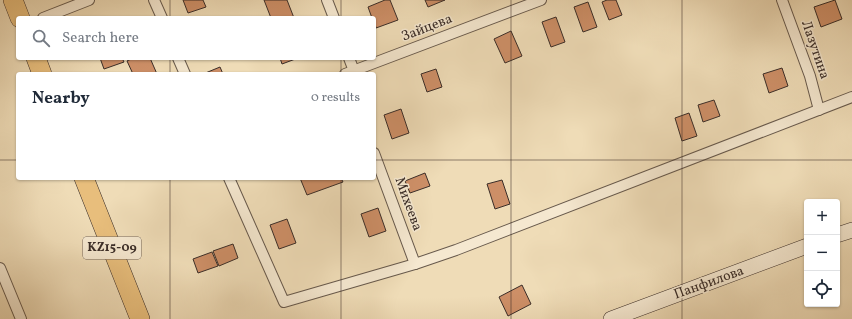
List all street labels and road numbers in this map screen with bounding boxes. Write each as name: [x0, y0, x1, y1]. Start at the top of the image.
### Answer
street label: Зайцева: [399, 10, 455, 46]
street label: Лазутина: [796, 18, 834, 82]
street label: Михеева: [390, 174, 426, 234]
road number: KZ15-09: [83, 237, 141, 259]
street label: Панфилова: [671, 262, 747, 304]

